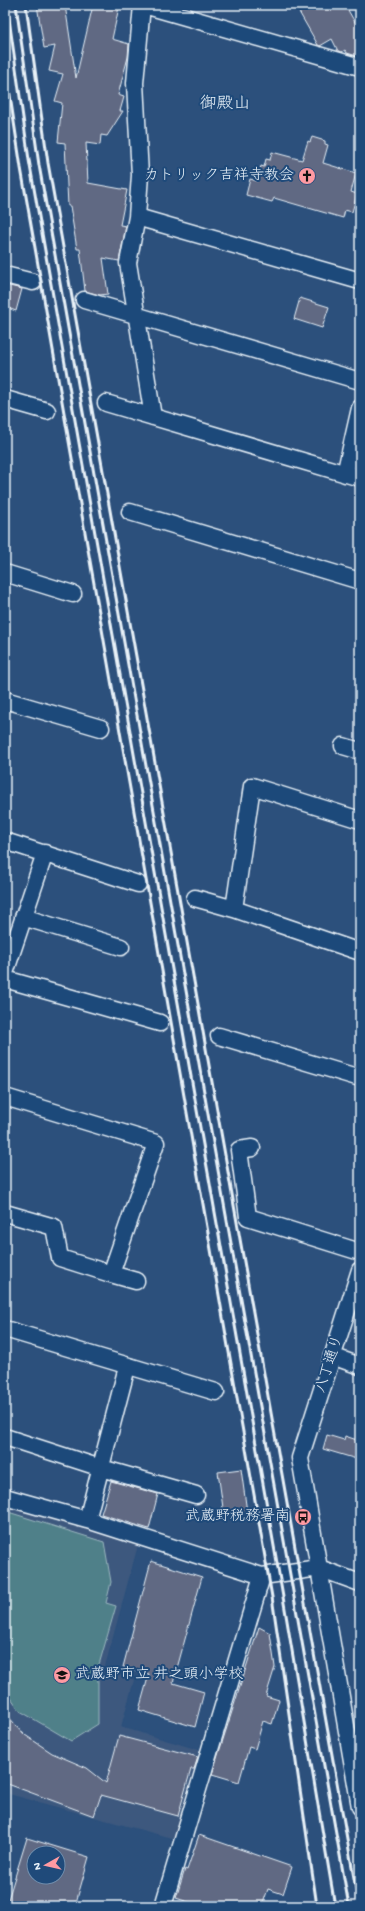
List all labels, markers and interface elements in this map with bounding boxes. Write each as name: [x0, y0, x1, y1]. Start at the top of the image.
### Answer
district label: 御殿山: [200, 94, 251, 115]
place label: カトリック吉祥寺教会: [144, 166, 294, 185]
church icon: カトリック吉祥寺教会: [297, 166, 317, 186]
street label: 八丁通り: [312, 1333, 348, 1395]
place label: 武蔵野税務署南: [185, 1507, 290, 1526]
bus stop icon: 武蔵野税務署南: [293, 1507, 313, 1527]
school or university icon: 武蔵野市立 井之頭小学校: [52, 1665, 72, 1685]
place label: 武蔵野市立 井之頭小学校: [75, 1665, 244, 1684]
north arrow: [26, 1845, 66, 1885]
text: N: [32, 1862, 45, 1871]

